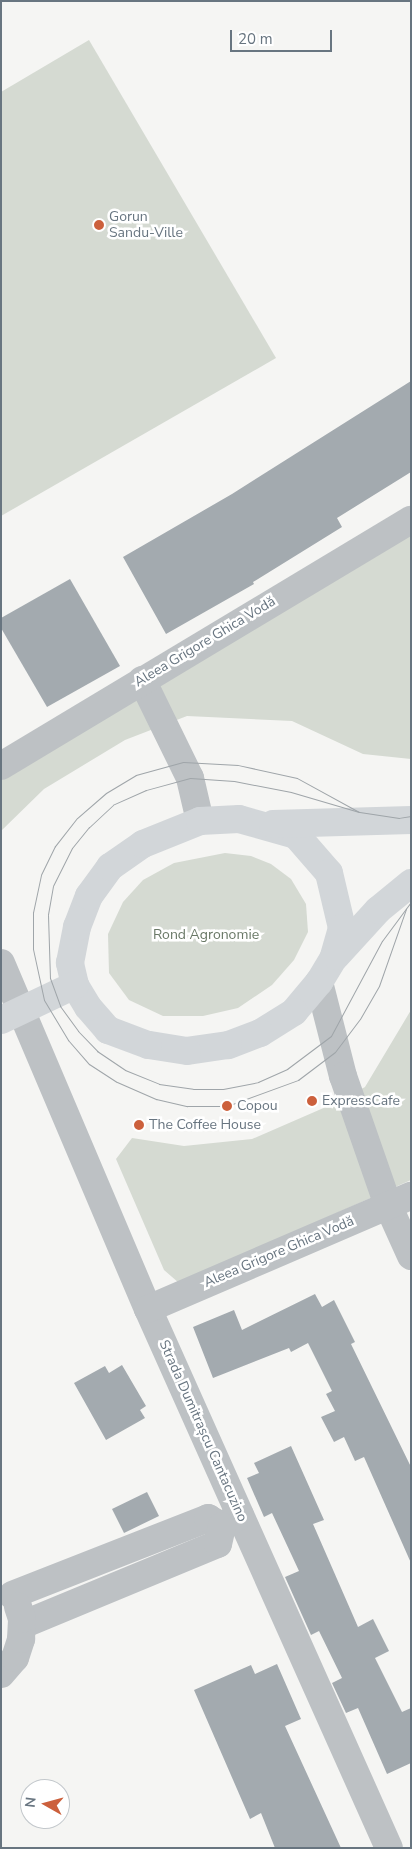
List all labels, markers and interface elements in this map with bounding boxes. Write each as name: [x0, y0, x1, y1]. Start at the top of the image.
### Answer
scale bar: [232, 20, 334, 52]
text: 20 m: [238, 29, 273, 49]
place label: Gorun Sandu-Ville: [109, 209, 183, 242]
marker: Gorun Sandu-Ville: [93, 219, 105, 231]
street label: Aleea Grigore Ghica Vodă: [131, 593, 279, 691]
park label: Rond Agronomie: [153, 927, 259, 943]
place label: ExpressCafe: [322, 1093, 400, 1109]
marker: ExpressCafe: [306, 1095, 318, 1107]
place label: Copou: [237, 1098, 278, 1114]
marker: Copou: [221, 1100, 233, 1112]
place label: The Coffee House: [149, 1117, 261, 1133]
marker: The Coffee House: [133, 1119, 145, 1131]
street label: Aleea Grigore Ghica Vodă: [201, 1213, 357, 1291]
street label: Strada Dumitrașcu Cantacuzino: [155, 1338, 251, 1524]
north arrow: [20, 1779, 70, 1829]
text: N: [21, 1796, 41, 1809]

